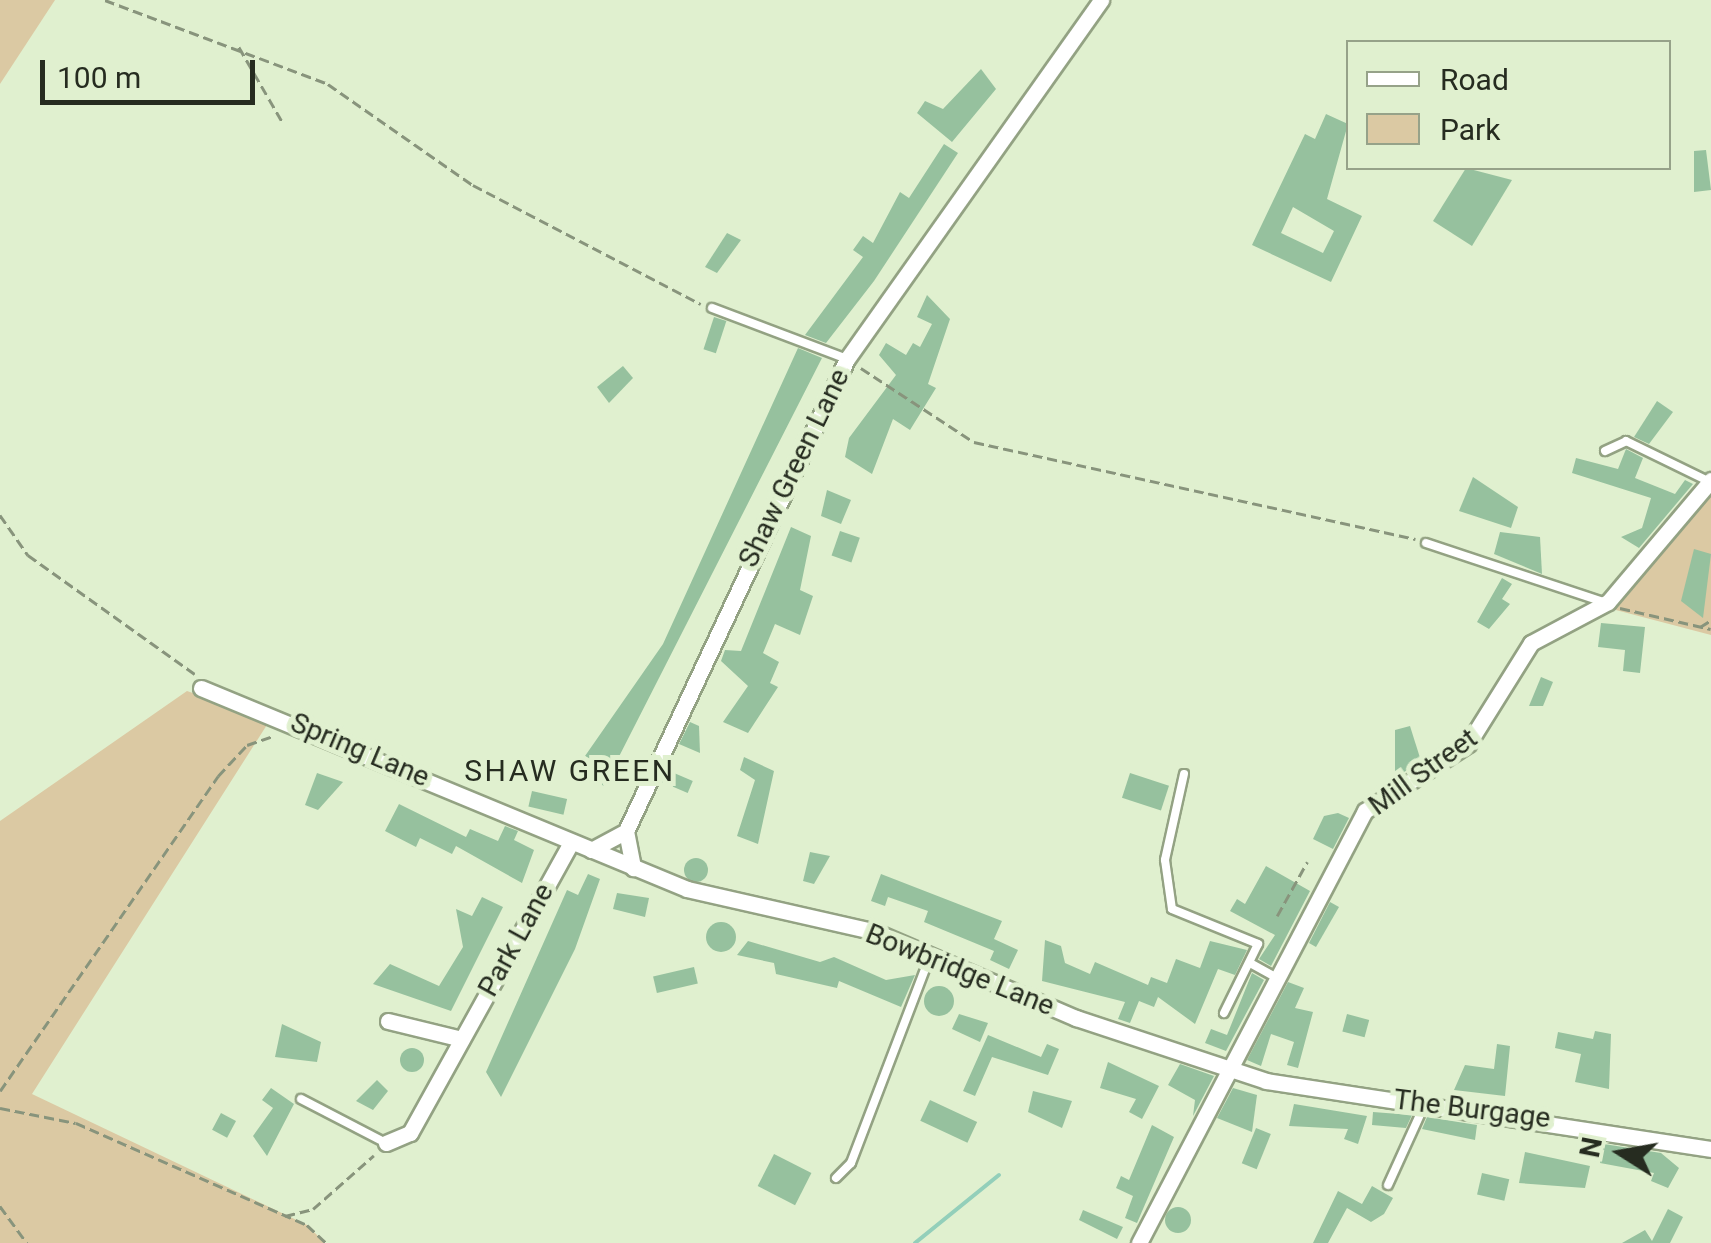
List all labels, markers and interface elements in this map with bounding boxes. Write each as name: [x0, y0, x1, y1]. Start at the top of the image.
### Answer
scale bar: [45, 40, 260, 102]
legend: [1346, 40, 1671, 170]
text: 100 m: [57, 60, 141, 95]
text: Road: [1440, 62, 1509, 97]
text: Park: [1440, 112, 1500, 147]
street label: Shaw Green Lane: [731, 363, 857, 573]
street label: Spring Lane: [286, 706, 434, 794]
street label: Mill Street: [1362, 721, 1484, 823]
district label: SHAW GREEN: [464, 753, 676, 789]
street label: Park Lane: [471, 878, 561, 1002]
street label: Bowbridge Lane: [861, 917, 1059, 1023]
street label: The Burgage: [1392, 1083, 1552, 1135]
north arrow: [1571, 1103, 1671, 1203]
text: N: [1573, 1134, 1609, 1160]

